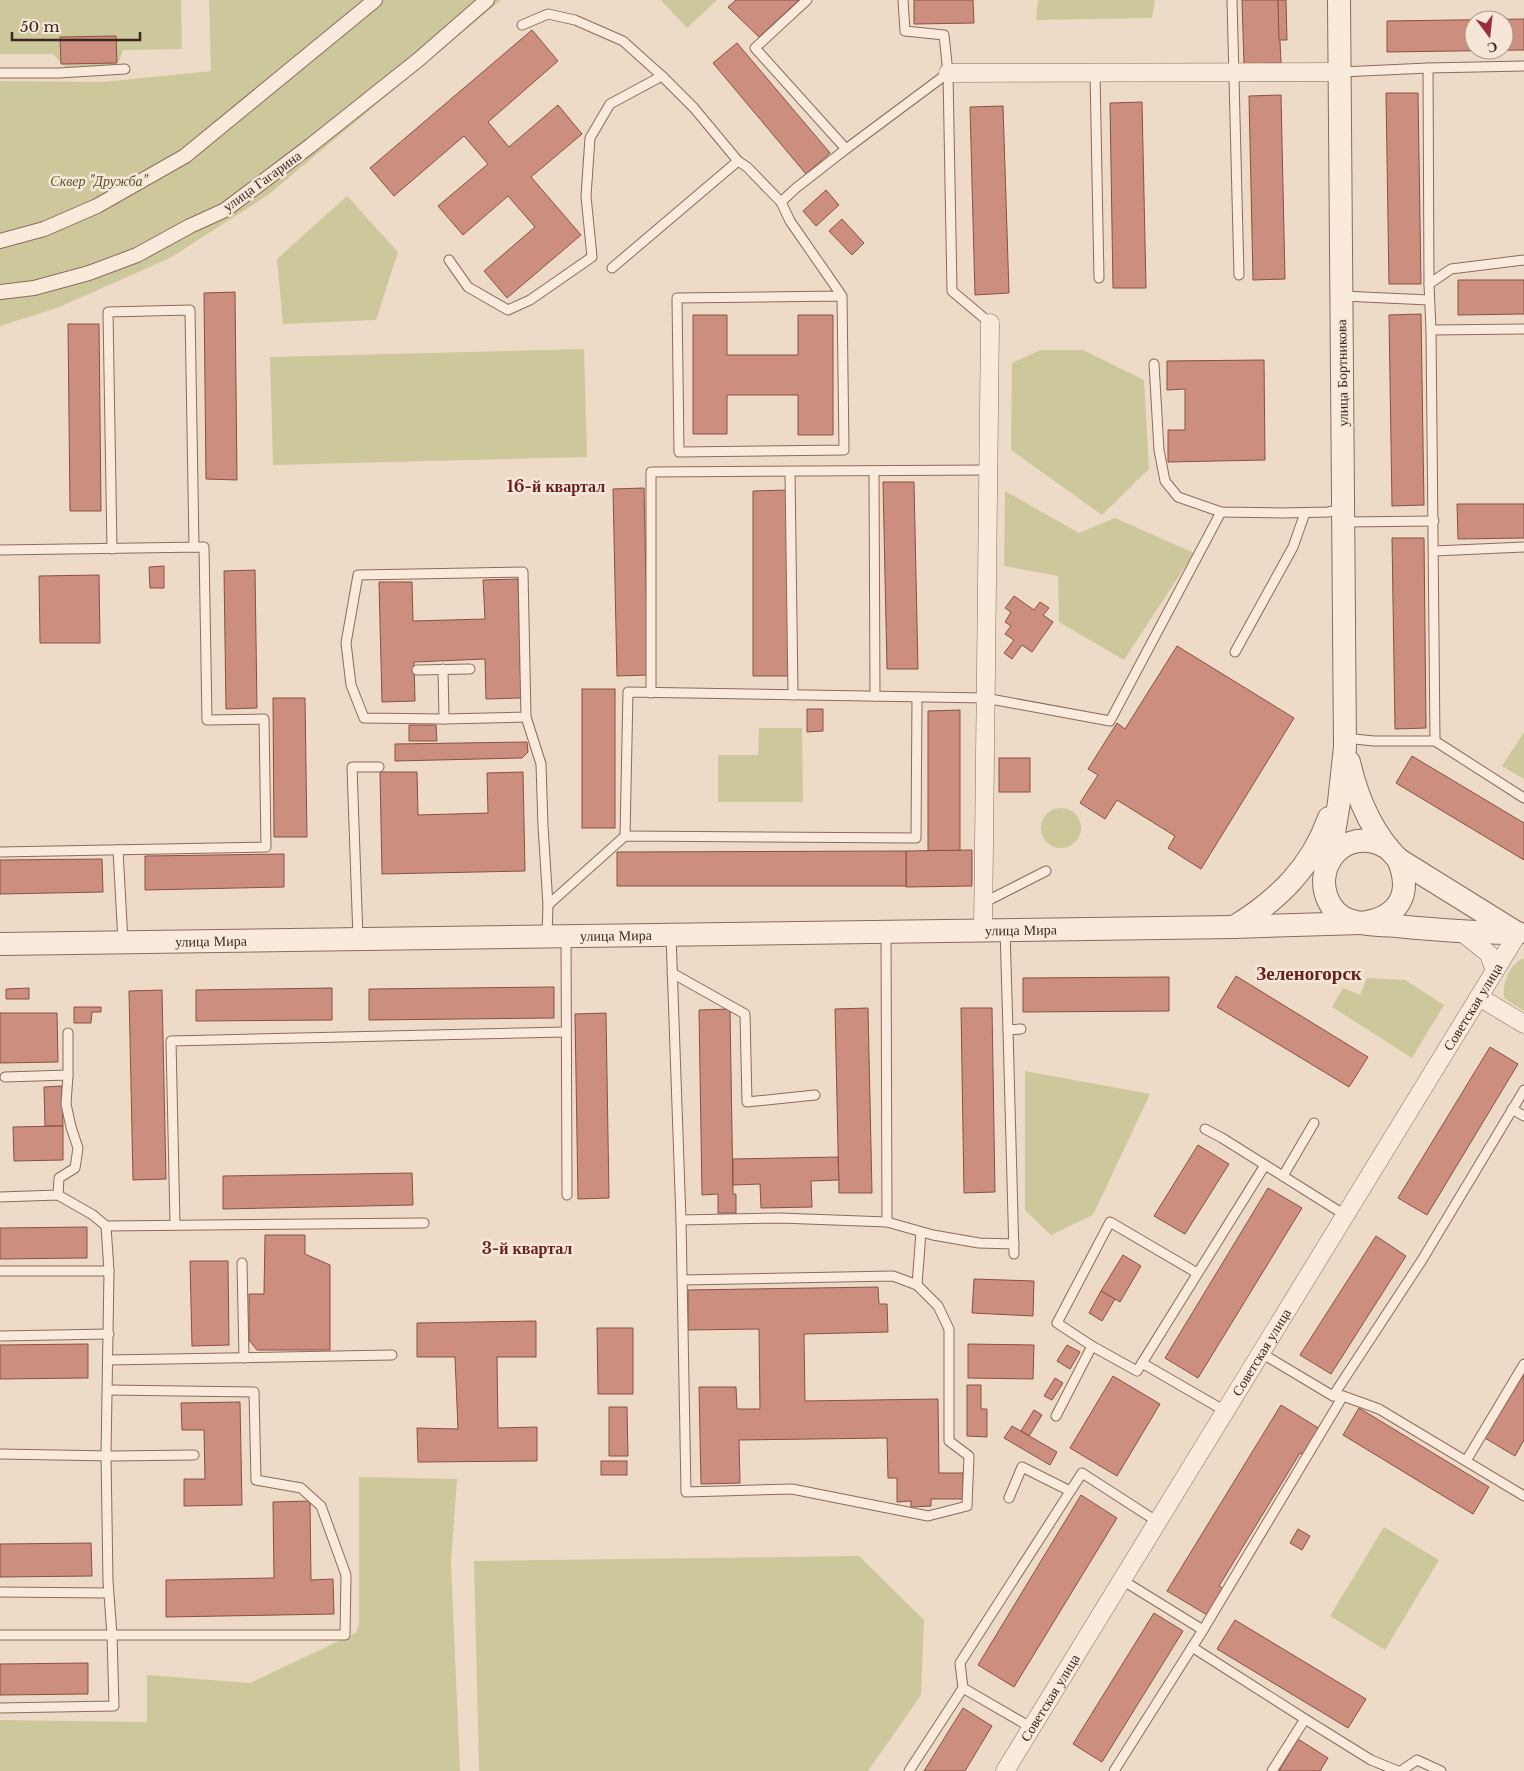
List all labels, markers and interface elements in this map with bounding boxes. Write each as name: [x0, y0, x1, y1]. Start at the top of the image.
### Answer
scale bar: [12, 10, 140, 42]
north arrow: [1464, 10, 1514, 60]
text: 50 m: [20, 17, 60, 36]
text: С: [1485, 38, 1500, 58]
street label: улица Гагарина: [219, 146, 305, 216]
park label: Сквер "Дружба": [50, 172, 149, 190]
street label: улица Бортникова: [1332, 318, 1352, 427]
district label: 16-й квартал: [507, 476, 605, 496]
street label: улица Мира: [985, 920, 1058, 939]
street label: улица Мира: [580, 926, 653, 945]
street label: улица Мира: [175, 932, 248, 951]
street label: Советская улица: [1439, 959, 1507, 1054]
district label: Зеленогорск: [1256, 962, 1362, 985]
district label: 3-й квартал: [482, 1238, 572, 1258]
street label: Советская улица: [1228, 1304, 1295, 1399]
street label: Советская улица: [1016, 1650, 1084, 1745]

